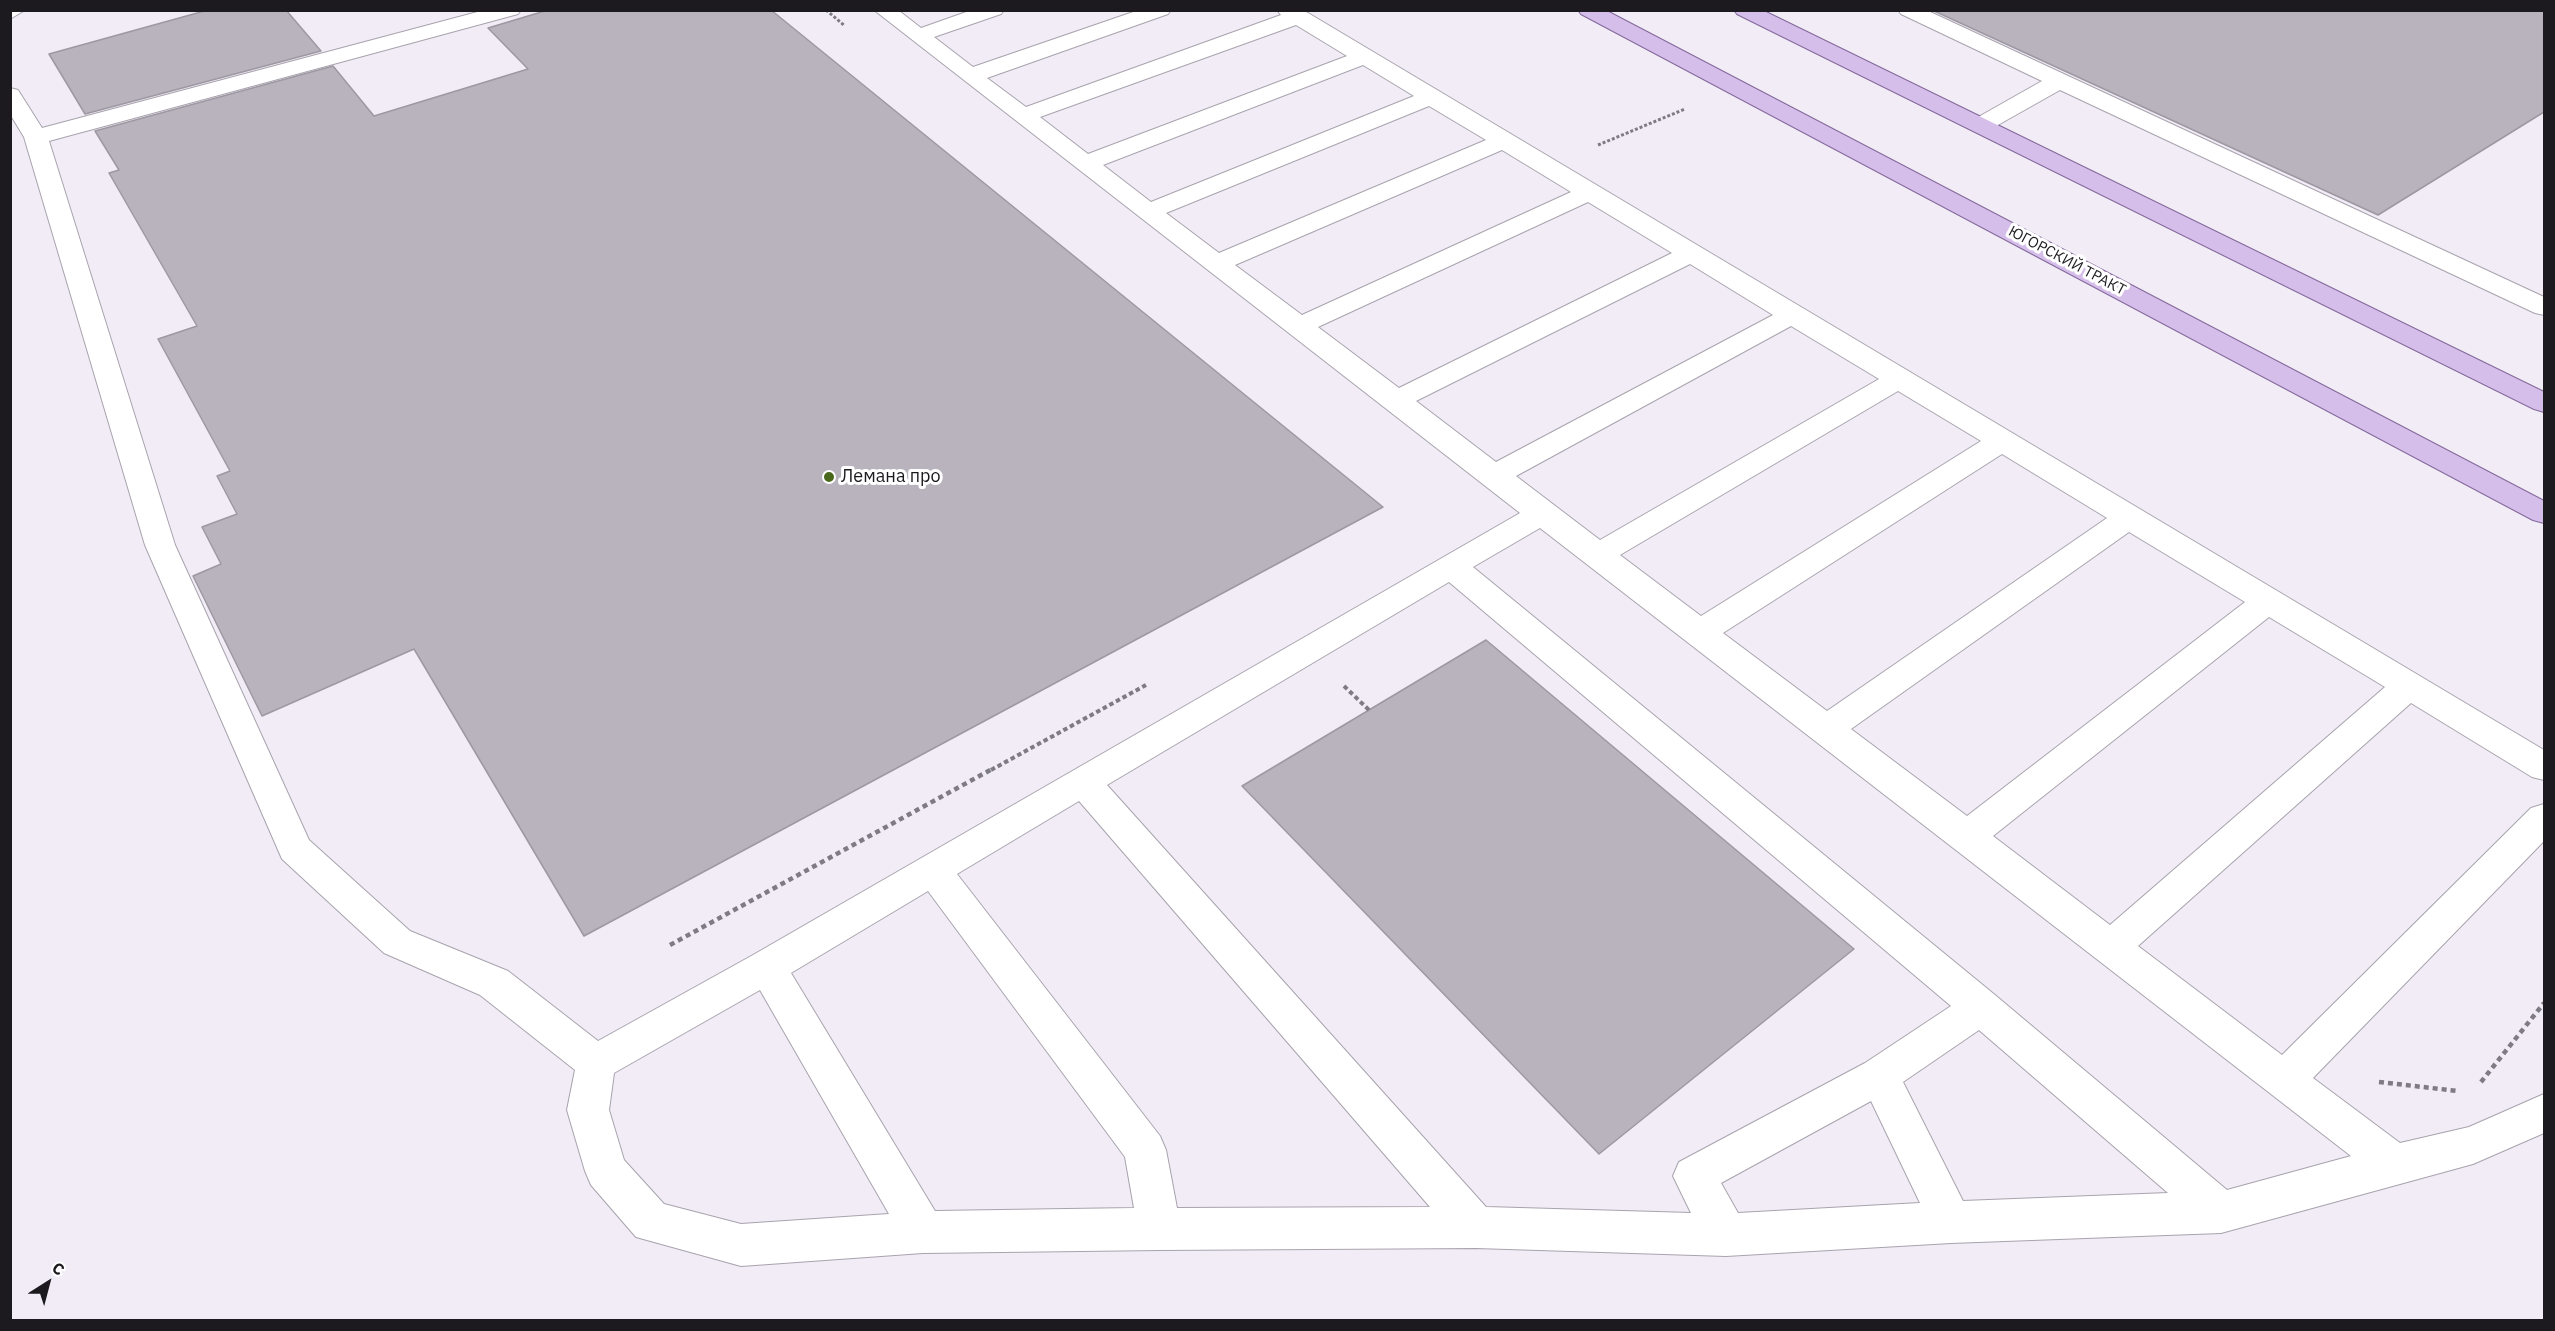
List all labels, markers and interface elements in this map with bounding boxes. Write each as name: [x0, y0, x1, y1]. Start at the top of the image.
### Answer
street label: ЮГОРСКИЙ ТРАКТ: [2005, 222, 2129, 300]
place label: Лемана про: [841, 466, 941, 488]
marker: Лемана про: [822, 470, 836, 484]
north arrow: [18, 1253, 78, 1313]
text: С: [48, 1257, 69, 1280]

